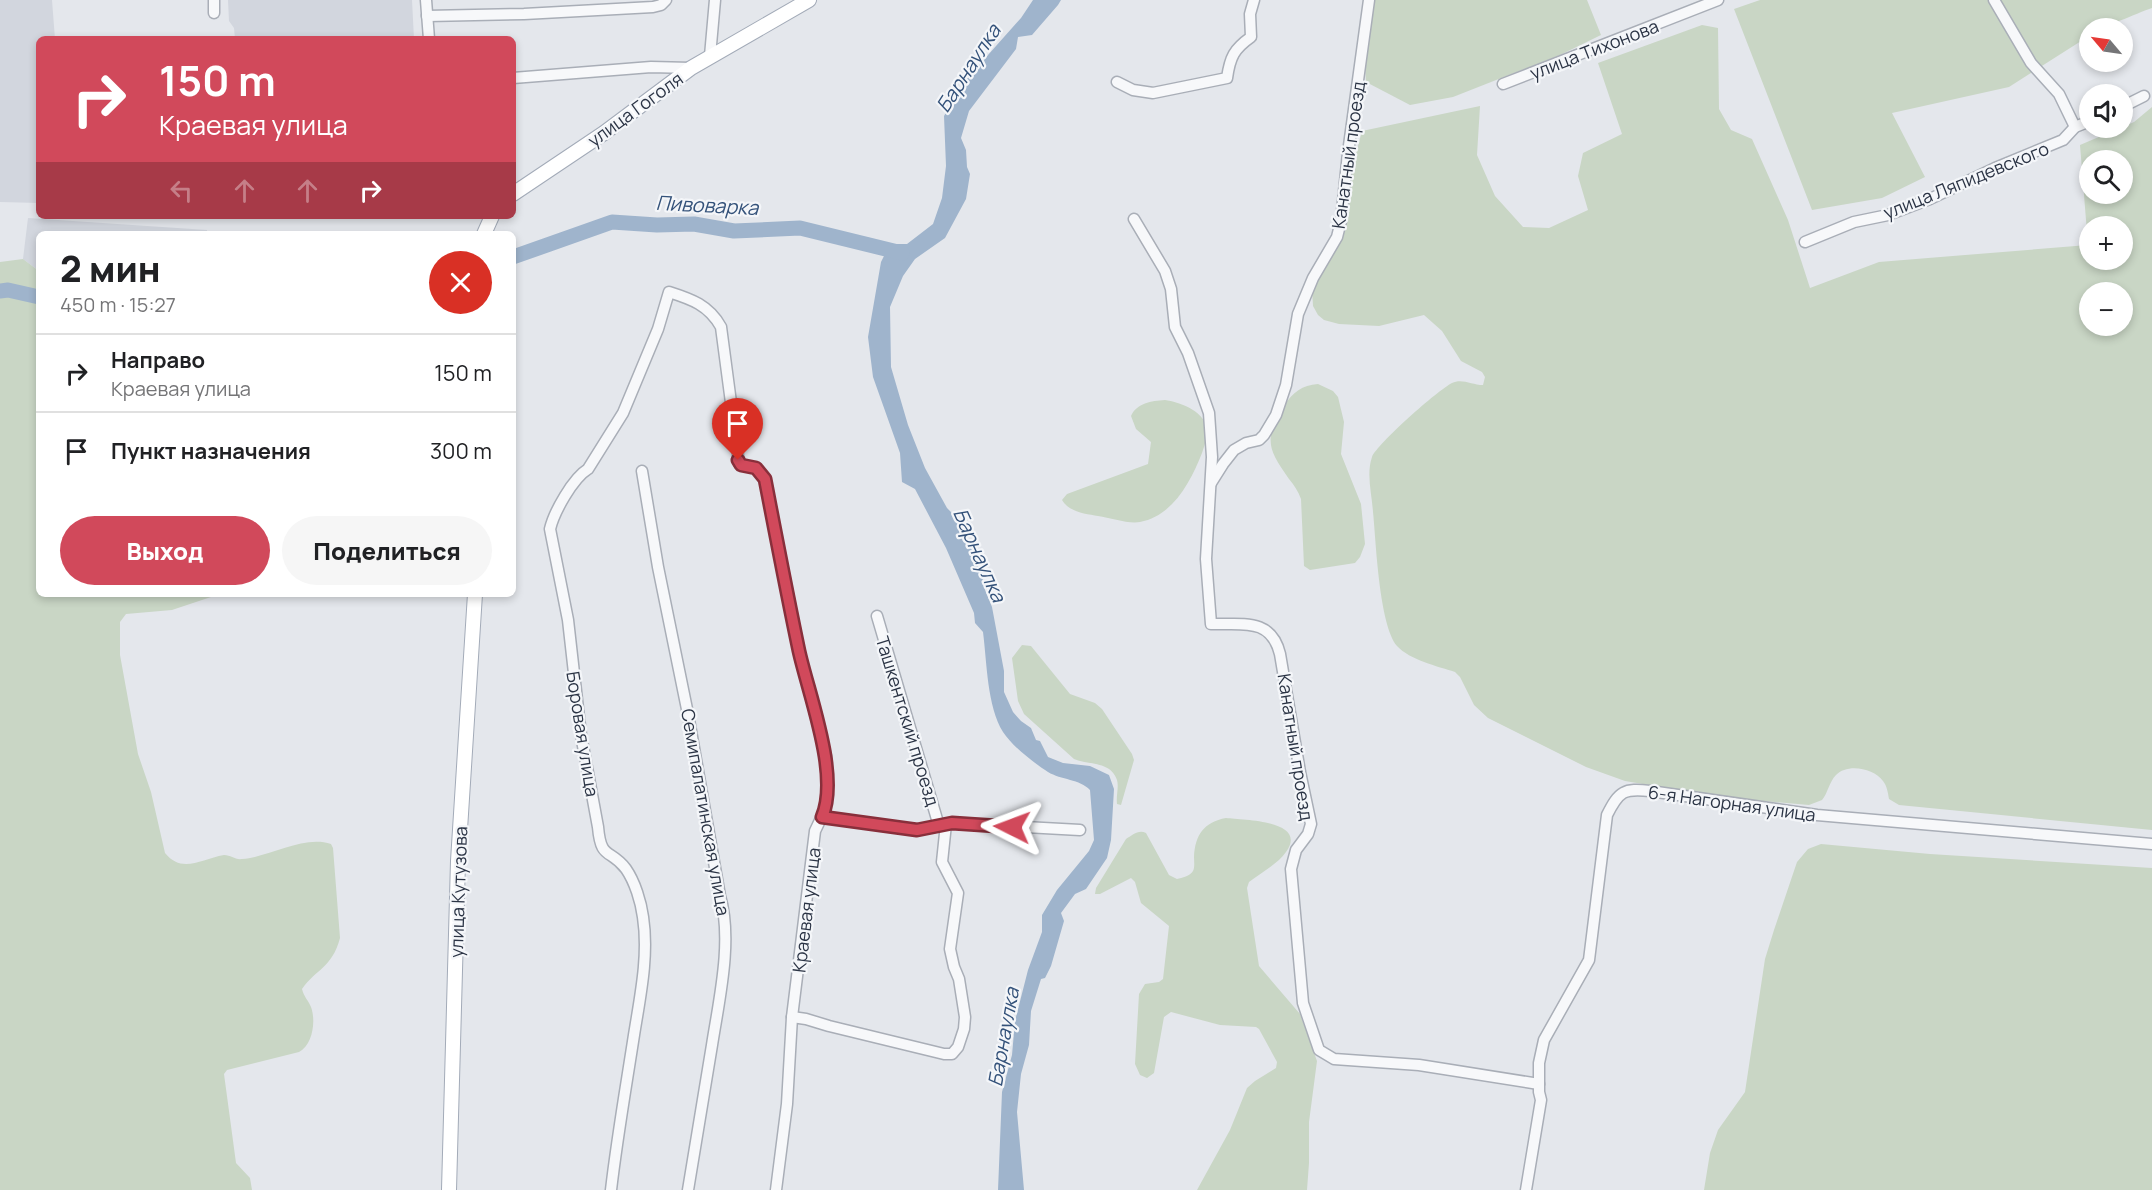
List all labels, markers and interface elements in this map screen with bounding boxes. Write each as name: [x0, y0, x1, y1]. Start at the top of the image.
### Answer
street label: улица Тихонова: [1526, 13, 1662, 85]
water label: Барнаулка: [929, 18, 1007, 117]
north arrow: [2079, 18, 2133, 72]
map controls: [2079, 18, 2133, 336]
text: 150 m: [159, 51, 276, 109]
icon: right: [60, 60, 138, 138]
street label: улица Гоголя: [583, 66, 687, 152]
street label: Канатный проезд: [1326, 80, 1370, 230]
button: sound: [2079, 84, 2133, 138]
text: Краевая улица: [159, 106, 348, 143]
street label: улица Ляпидевского: [1880, 136, 2052, 224]
button: search: [2079, 150, 2133, 204]
icon: left: [165, 174, 198, 207]
icon: ahead: [228, 174, 261, 207]
icon: ahead: [291, 174, 324, 207]
icon: right: [354, 174, 387, 207]
water label: Пивоварка: [655, 189, 760, 221]
button: +: [2079, 216, 2133, 270]
text: 2 мин: [60, 244, 161, 293]
button: close: [429, 251, 492, 314]
button: −: [2079, 282, 2133, 336]
text: 450 m · 15:27: [60, 291, 176, 318]
text: Направо: [111, 345, 205, 375]
icon: right: [60, 357, 93, 390]
text: 150 m: [434, 358, 492, 388]
text: Краевая улица: [111, 375, 251, 402]
pin: [712, 398, 763, 460]
icon: arrive: [721, 407, 754, 440]
icon: arrive: [60, 435, 93, 468]
text: Пункт назначения: [111, 436, 311, 466]
text: 300 m: [430, 436, 492, 466]
water label: Барнаулка: [947, 504, 1013, 607]
button: Выход: [60, 516, 270, 585]
button: Поделиться: [282, 516, 492, 585]
street label: Ташкентский проезд: [871, 633, 945, 809]
street label: Боровая улица: [561, 669, 605, 799]
street label: Канатный проезд: [1273, 672, 1320, 822]
street label: Семипалатинская улица: [676, 707, 736, 917]
street label: 6-я Нагорная улица: [1647, 779, 1817, 827]
position arrow: [980, 795, 1044, 859]
street label: улица Кутузова: [444, 826, 472, 958]
street label: Краевая улица: [786, 846, 826, 974]
water label: Барнаулка: [981, 985, 1025, 1089]

